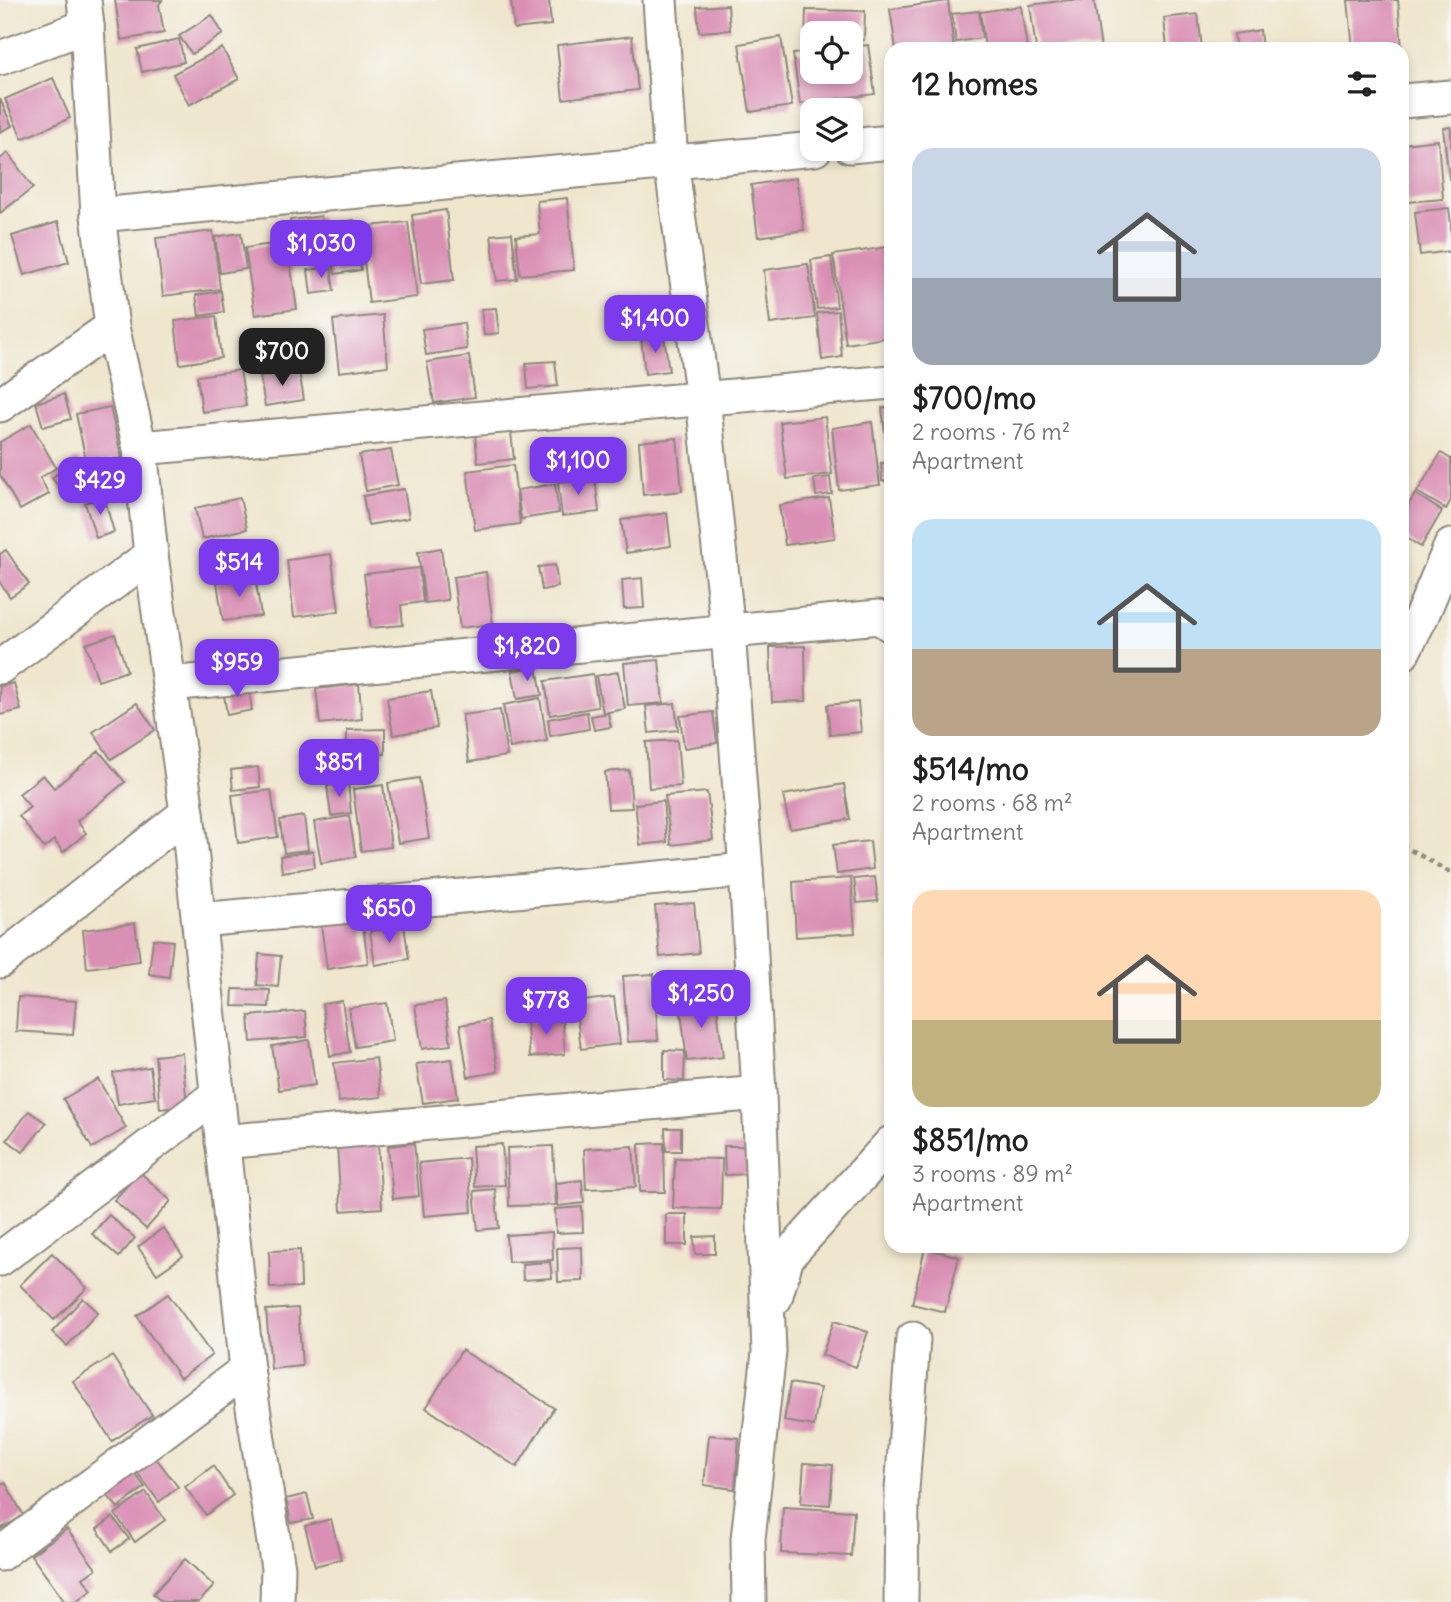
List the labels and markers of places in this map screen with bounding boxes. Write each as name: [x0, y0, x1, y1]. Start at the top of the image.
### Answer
pin: $1,030: [264, 220, 378, 280]
pin: $1,400: [598, 296, 712, 355]
pin: $700: [241, 328, 323, 388]
pin: $1,100: [521, 438, 635, 497]
pin: $429: [59, 458, 141, 517]
pin: $514: [198, 540, 280, 599]
pin: $1,820: [470, 624, 584, 683]
pin: $959: [196, 640, 278, 699]
pin: $851: [298, 740, 380, 799]
pin: $650: [348, 886, 430, 945]
pin: $1,250: [644, 970, 758, 1030]
pin: $778: [505, 978, 587, 1037]

